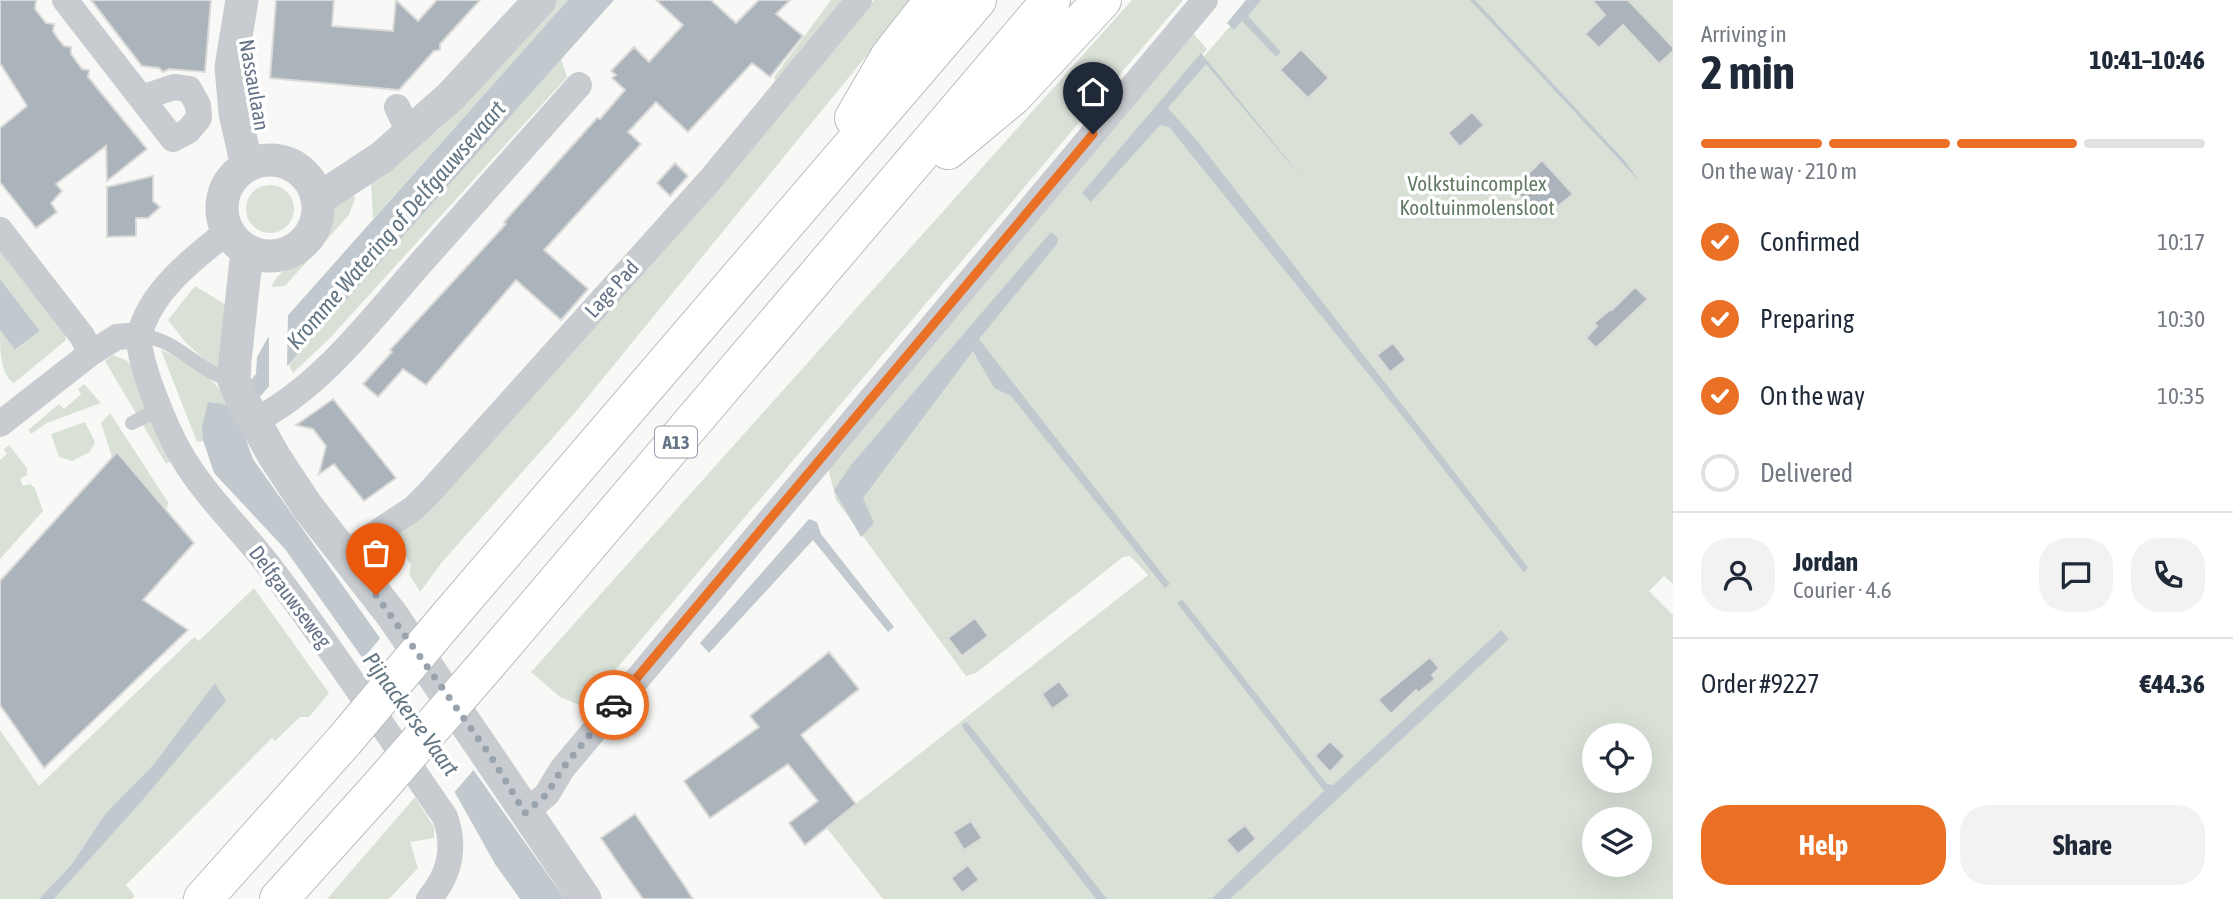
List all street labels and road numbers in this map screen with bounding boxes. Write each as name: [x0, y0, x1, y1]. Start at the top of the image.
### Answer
street label: Nassaulaan: [235, 37, 275, 132]
street label: Lage Pad: [579, 255, 643, 322]
road number: A13: [655, 426, 697, 458]
street label: Delfgauwseweg: [245, 541, 337, 652]

